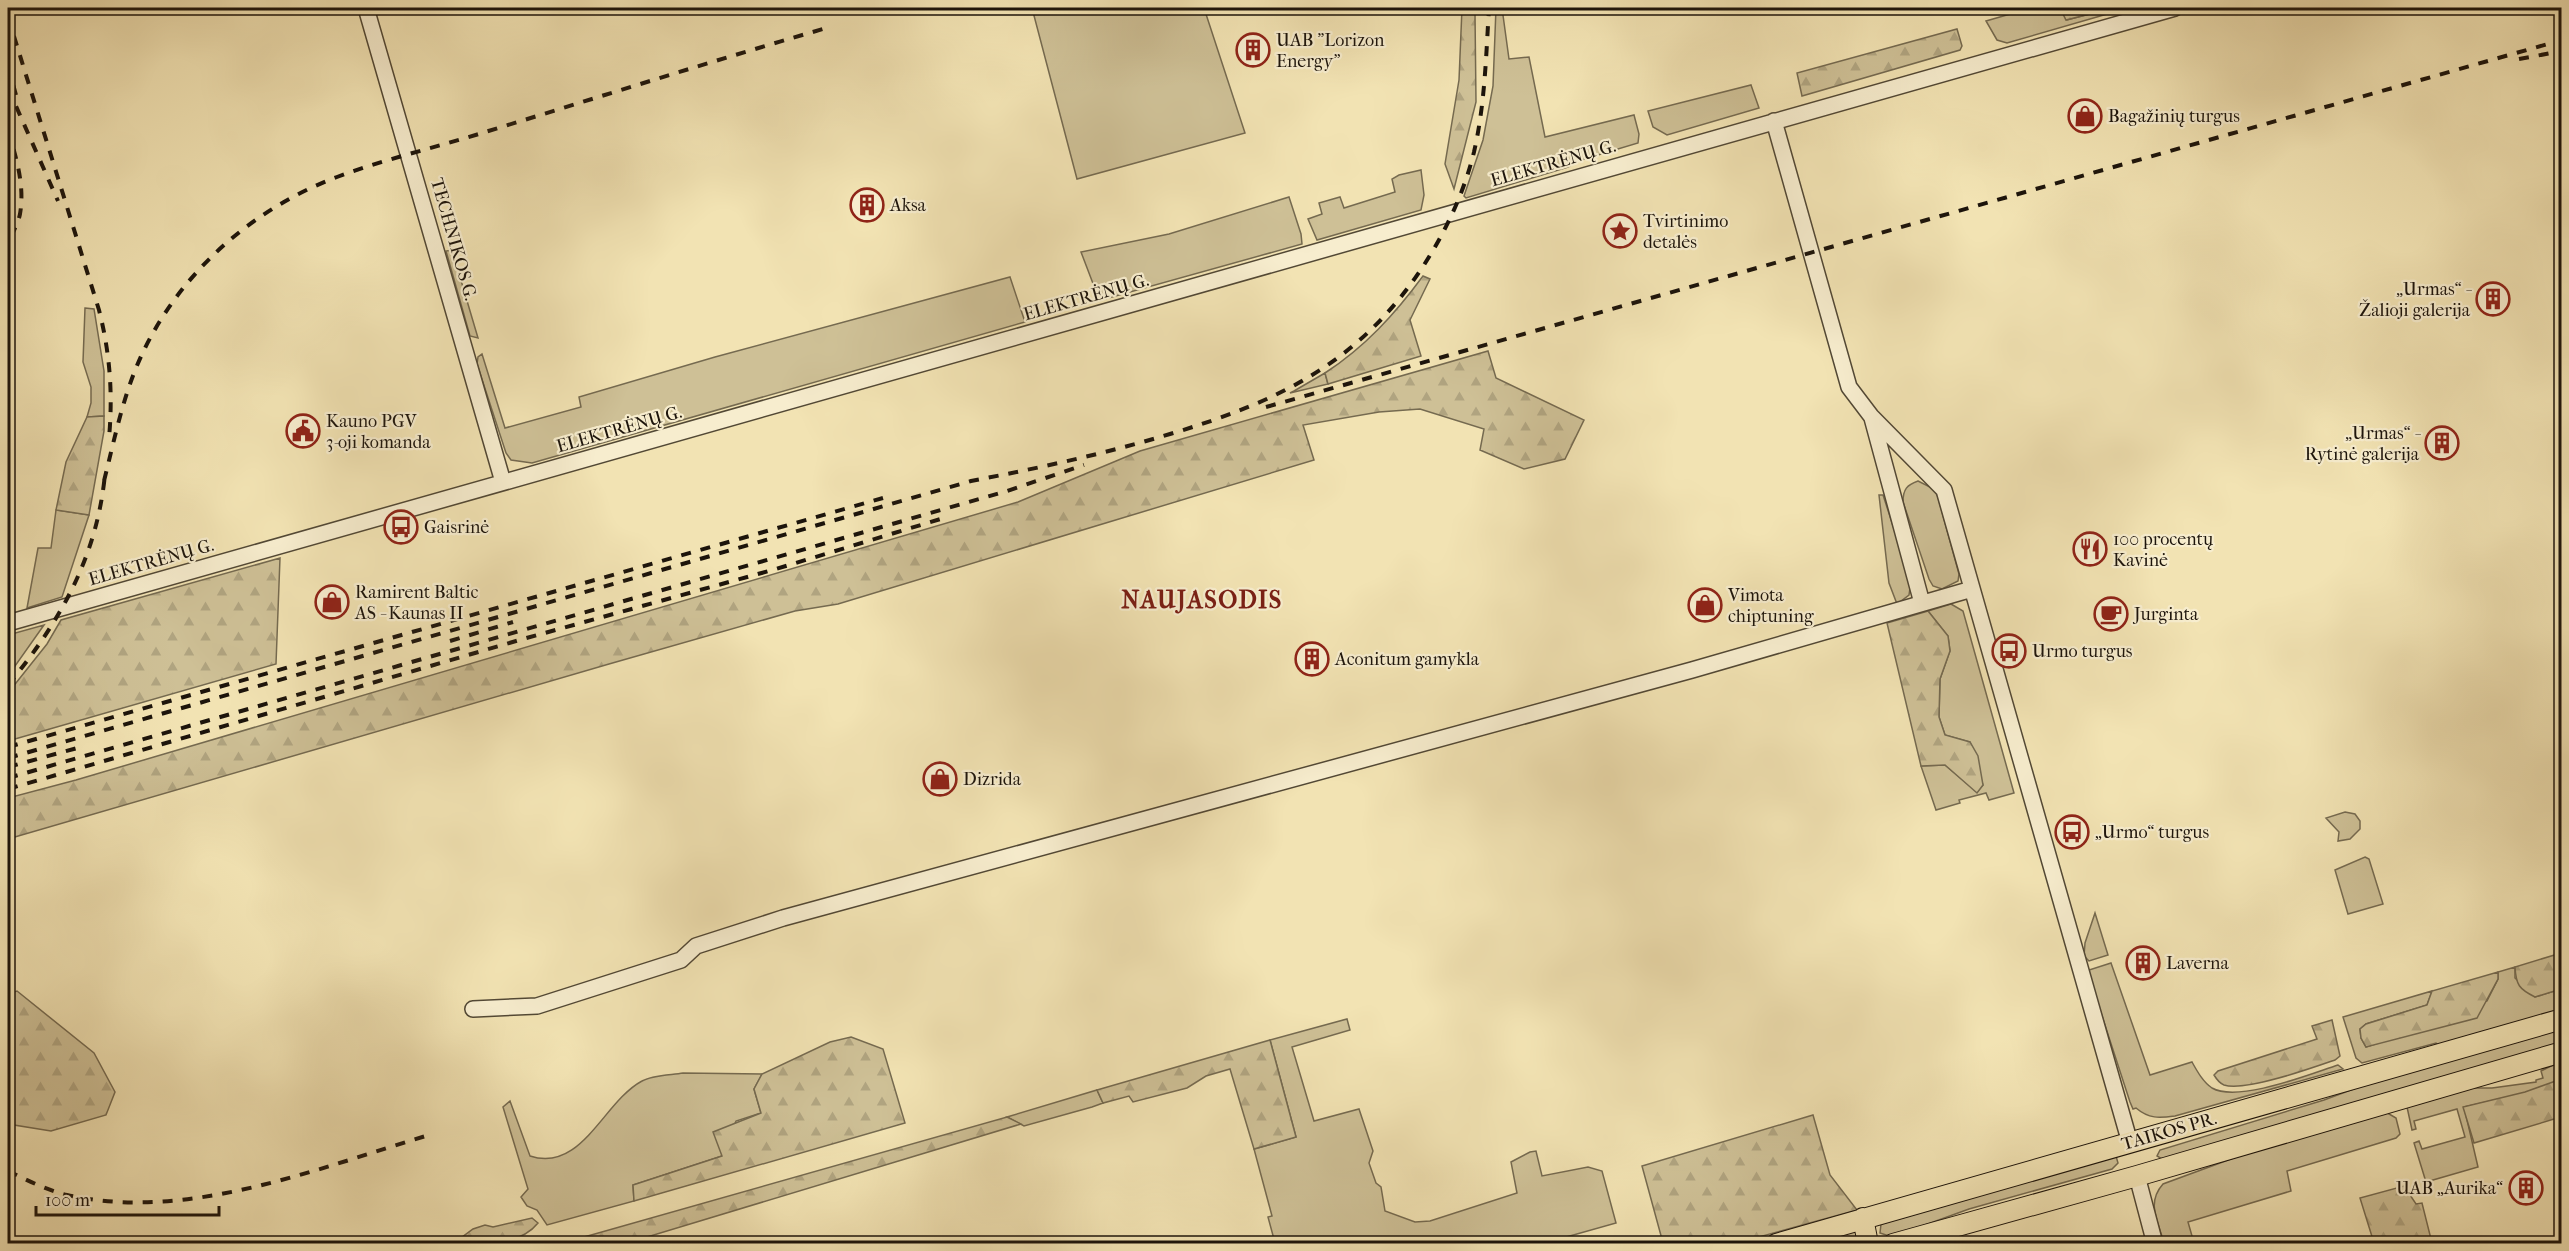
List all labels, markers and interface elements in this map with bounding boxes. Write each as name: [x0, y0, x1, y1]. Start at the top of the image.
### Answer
place label: UAB "Lorizon Energy": [1276, 30, 1385, 72]
building icon: UAB "Lorizon Energy": [1235, 32, 1271, 68]
shop icon: Bagažinių turgus: [2067, 98, 2103, 134]
place label: Bagažinių turgus: [2108, 106, 2240, 127]
street label: ELEKTRĖNŲ G.: [1488, 135, 1618, 191]
street label: TECHNIKOS G.: [426, 176, 481, 303]
building icon: Aksa: [849, 187, 885, 223]
place label: Aksa: [889, 195, 927, 216]
place label: Tvirtinimo detalės: [1643, 211, 1728, 253]
place icon: Tvirtinimo detalės: [1602, 213, 1638, 249]
street label: ELEKTRĖNŲ G.: [1021, 269, 1151, 325]
place label: „Urmas“ - Žalioji galerija: [2359, 279, 2472, 321]
building icon: „Urmas“ - Žalioji galerija: [2475, 281, 2511, 317]
street label: ELEKTRĖNŲ G.: [554, 401, 684, 457]
place label: Kauno PGV 3-oji komanda: [326, 411, 431, 453]
public building icon: Kauno PGV 3-oji komanda: [285, 413, 321, 449]
place label: „Urmas“ - Rytinė galerija: [2305, 423, 2421, 465]
building icon: „Urmas“ - Rytinė galerija: [2424, 425, 2460, 461]
bus stop icon: Gaisrinė: [383, 509, 419, 545]
place label: Gaisrinė: [424, 517, 489, 538]
place label: 100 procentų Kavinė: [2113, 529, 2213, 571]
restaurant icon: 100 procentų Kavinė: [2072, 531, 2108, 567]
street label: ELEKTRĖNŲ G.: [86, 534, 216, 590]
place label: Ramirent Baltic AS - Kaunas II: [354, 582, 479, 624]
shop icon: Ramirent Baltic AS - Kaunas II: [314, 584, 350, 620]
place label: Vimota chiptuning: [1727, 585, 1814, 627]
district label: NAUJASODIS: [1121, 586, 1283, 614]
shop icon: Vimota chiptuning: [1687, 587, 1723, 623]
cafe icon: Jurginta: [2093, 596, 2129, 632]
place label: Jurginta: [2132, 604, 2199, 625]
bus stop icon: Urmo turgus: [1991, 633, 2027, 669]
building icon: Aconitum gamykla: [1294, 641, 1330, 677]
place label: Urmo turgus: [2032, 641, 2133, 662]
place label: Aconitum gamykla: [1334, 649, 1480, 670]
shop icon: Dizrida: [922, 761, 958, 797]
place label: Dizrida: [963, 769, 1022, 790]
bus stop icon: „Urmo“ turgus: [2054, 814, 2090, 850]
place label: „Urmo“ turgus: [2095, 822, 2210, 843]
building icon: Laverna: [2125, 945, 2161, 981]
place label: Laverna: [2166, 953, 2230, 974]
street label: TAIKOS PR.: [2119, 1108, 2219, 1155]
building icon: UAB „Aurika“: [2508, 1170, 2544, 1206]
place label: UAB „Aurika“: [2396, 1178, 2503, 1199]
scale bar: [36, 1179, 219, 1217]
text: 100 m: [45, 1190, 90, 1211]

